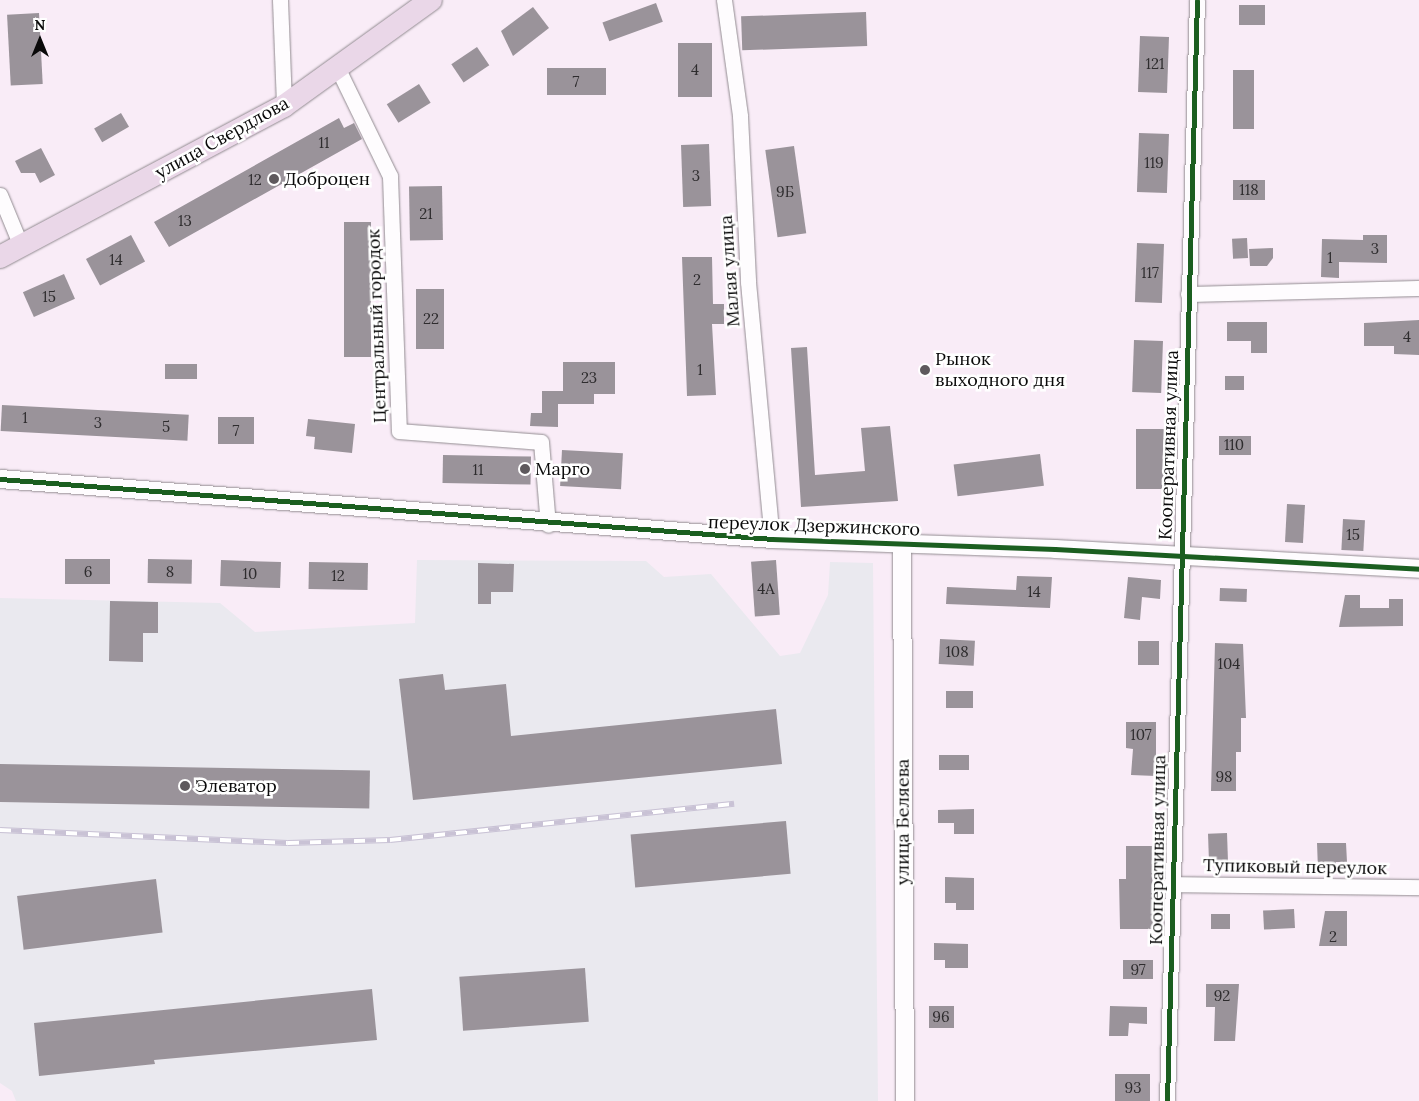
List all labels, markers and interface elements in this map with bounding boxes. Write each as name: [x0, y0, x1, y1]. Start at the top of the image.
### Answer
north arrow: [15, 15, 65, 65]
text: N: [35, 16, 45, 34]
house number: 121: [1146, 55, 1164, 73]
house number: 4: [691, 61, 699, 79]
house number: 7: [573, 73, 579, 91]
street label: улица Свердлова: [151, 92, 293, 184]
house number: 11: [319, 134, 329, 152]
house number: 119: [1144, 154, 1164, 172]
house number: 3: [692, 167, 700, 185]
place label: Доброцен: [284, 168, 370, 190]
house number: 12: [248, 171, 262, 189]
marker: Доброцен: [268, 173, 280, 185]
house number: 118: [1239, 181, 1259, 199]
house number: 9Б: [776, 183, 794, 201]
house number: 21: [419, 205, 433, 223]
house number: 13: [178, 212, 192, 230]
street label: Малая улица: [715, 214, 745, 328]
street label: Центральный городок: [363, 229, 391, 423]
house number: 3: [1371, 240, 1379, 258]
house number: 1: [1327, 249, 1333, 267]
house number: 14: [109, 251, 123, 269]
house number: 117: [1141, 264, 1159, 282]
house number: 2: [693, 271, 701, 289]
house number: 15: [42, 288, 56, 306]
house number: 22: [423, 310, 439, 328]
house number: 4: [1403, 328, 1411, 346]
place label: Рынок выходного дня: [935, 349, 1065, 392]
street label: Кооперативная улица: [1155, 350, 1183, 540]
house number: 1: [697, 361, 703, 379]
marker: Рынок выходного дня: [919, 364, 931, 376]
house number: 23: [581, 369, 597, 387]
house number: 1: [22, 409, 28, 427]
house number: 3: [94, 414, 102, 432]
house number: 5: [162, 418, 170, 436]
house number: 7: [233, 422, 239, 440]
house number: 110: [1224, 436, 1244, 454]
place label: Марго: [535, 458, 590, 480]
house number: 11: [473, 461, 483, 479]
marker: Марго: [519, 463, 531, 475]
street label: переулок Дзержинского: [708, 512, 920, 540]
house number: 15: [1346, 526, 1360, 544]
house number: 6: [84, 563, 92, 581]
house number: 8: [166, 563, 174, 581]
house number: 10: [243, 565, 257, 583]
house number: 12: [331, 567, 345, 585]
house number: 4А: [757, 580, 775, 598]
house number: 14: [1027, 583, 1041, 601]
house number: 108: [945, 643, 969, 661]
house number: 104: [1218, 655, 1240, 673]
house number: 107: [1130, 726, 1152, 744]
street label: Кооперативная улица: [1146, 755, 1170, 945]
street label: улица Беляева: [892, 759, 914, 885]
house number: 98: [1215, 768, 1233, 786]
place label: Элеватор: [195, 775, 277, 797]
marker: Элеватор: [179, 780, 191, 792]
street label: Тупиковый переулок: [1203, 855, 1387, 879]
house number: 2: [1329, 928, 1337, 946]
house number: 97: [1130, 961, 1146, 979]
house number: 92: [1214, 987, 1230, 1005]
house number: 96: [932, 1008, 950, 1026]
house number: 93: [1124, 1079, 1142, 1097]

